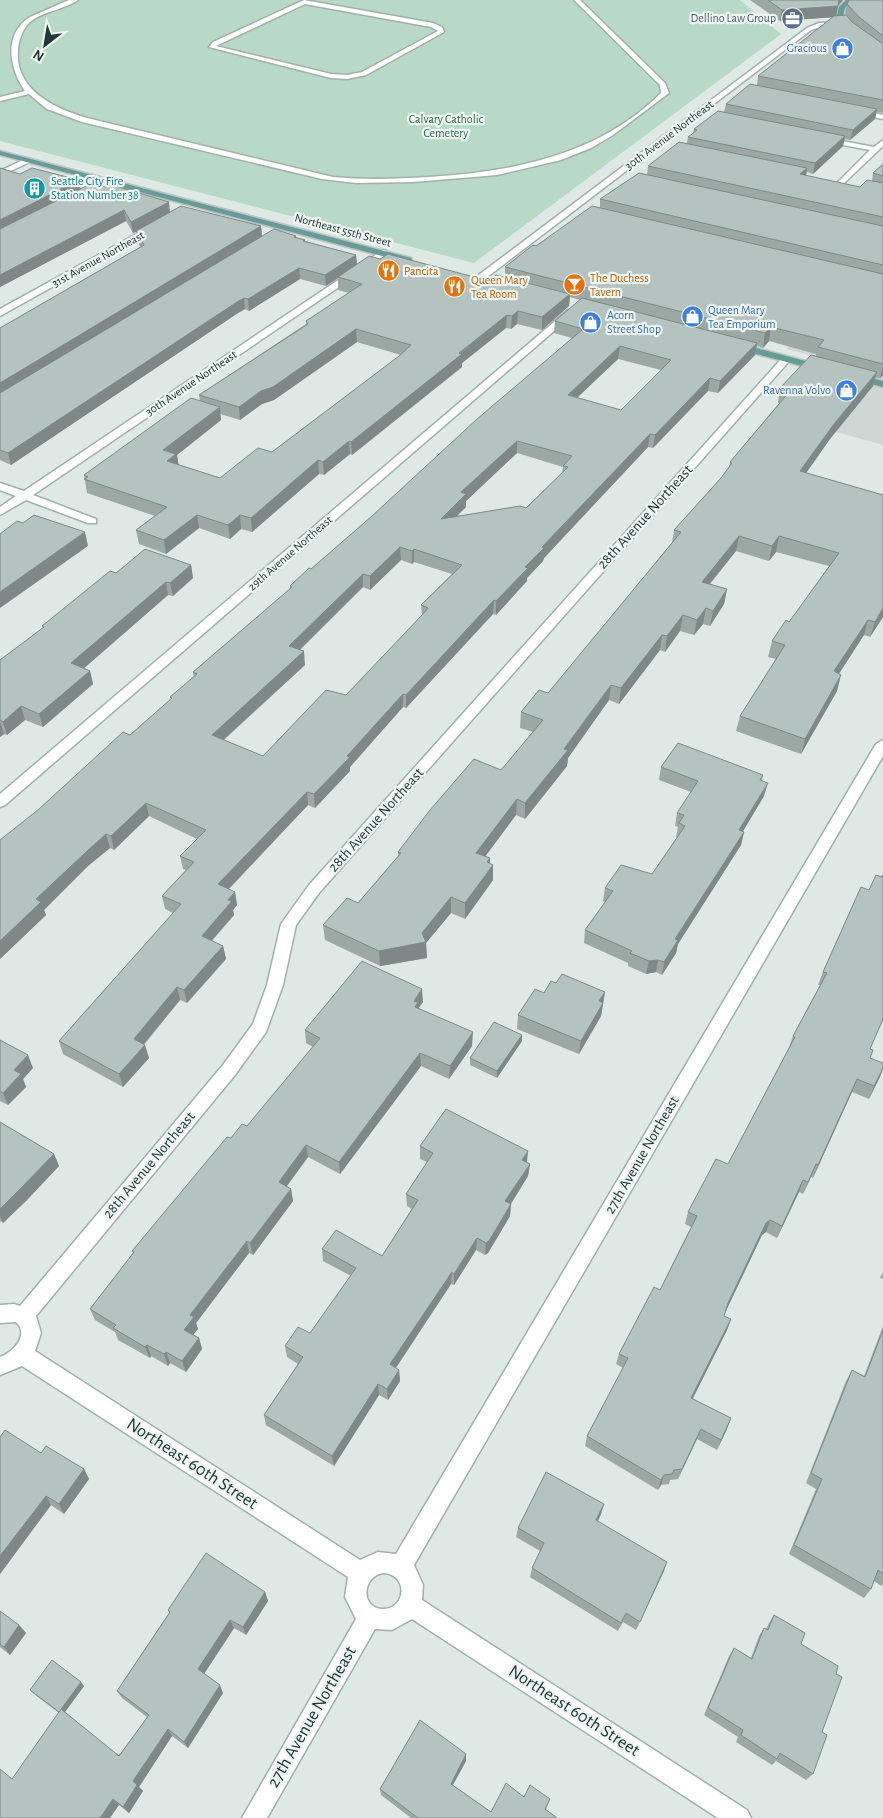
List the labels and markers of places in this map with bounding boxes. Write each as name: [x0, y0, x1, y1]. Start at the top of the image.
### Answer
office icon: Dellino Law Group: [780, 6, 804, 30]
place label: Dellino Law Group: [690, 12, 776, 24]
shop icon: Gracious: [831, 36, 855, 60]
place label: Gracious: [787, 42, 827, 54]
place label: Seattle City Fire Station Number 38: [51, 175, 139, 201]
building icon: Seattle City Fire Station Number 38: [23, 176, 47, 200]
restaurant icon: Pancita: [376, 259, 400, 283]
place label: Pancita: [404, 265, 439, 277]
place label: The Duchess Tavern: [590, 272, 649, 298]
bar icon: The Duchess Tavern: [562, 273, 586, 297]
place label: Queen Mary Tea Room: [471, 274, 528, 300]
restaurant icon: Queen Mary Tea Room: [443, 275, 467, 299]
place label: Queen Mary Tea Emporium: [708, 304, 776, 330]
shop icon: Queen Mary Tea Emporium: [680, 305, 704, 329]
place label: Acorn Street Shop: [607, 309, 661, 335]
shop icon: Acorn Street Shop: [579, 310, 603, 334]
shop icon: Ravenna Volvo: [835, 378, 859, 402]
place label: Ravenna Volvo: [763, 384, 831, 396]

